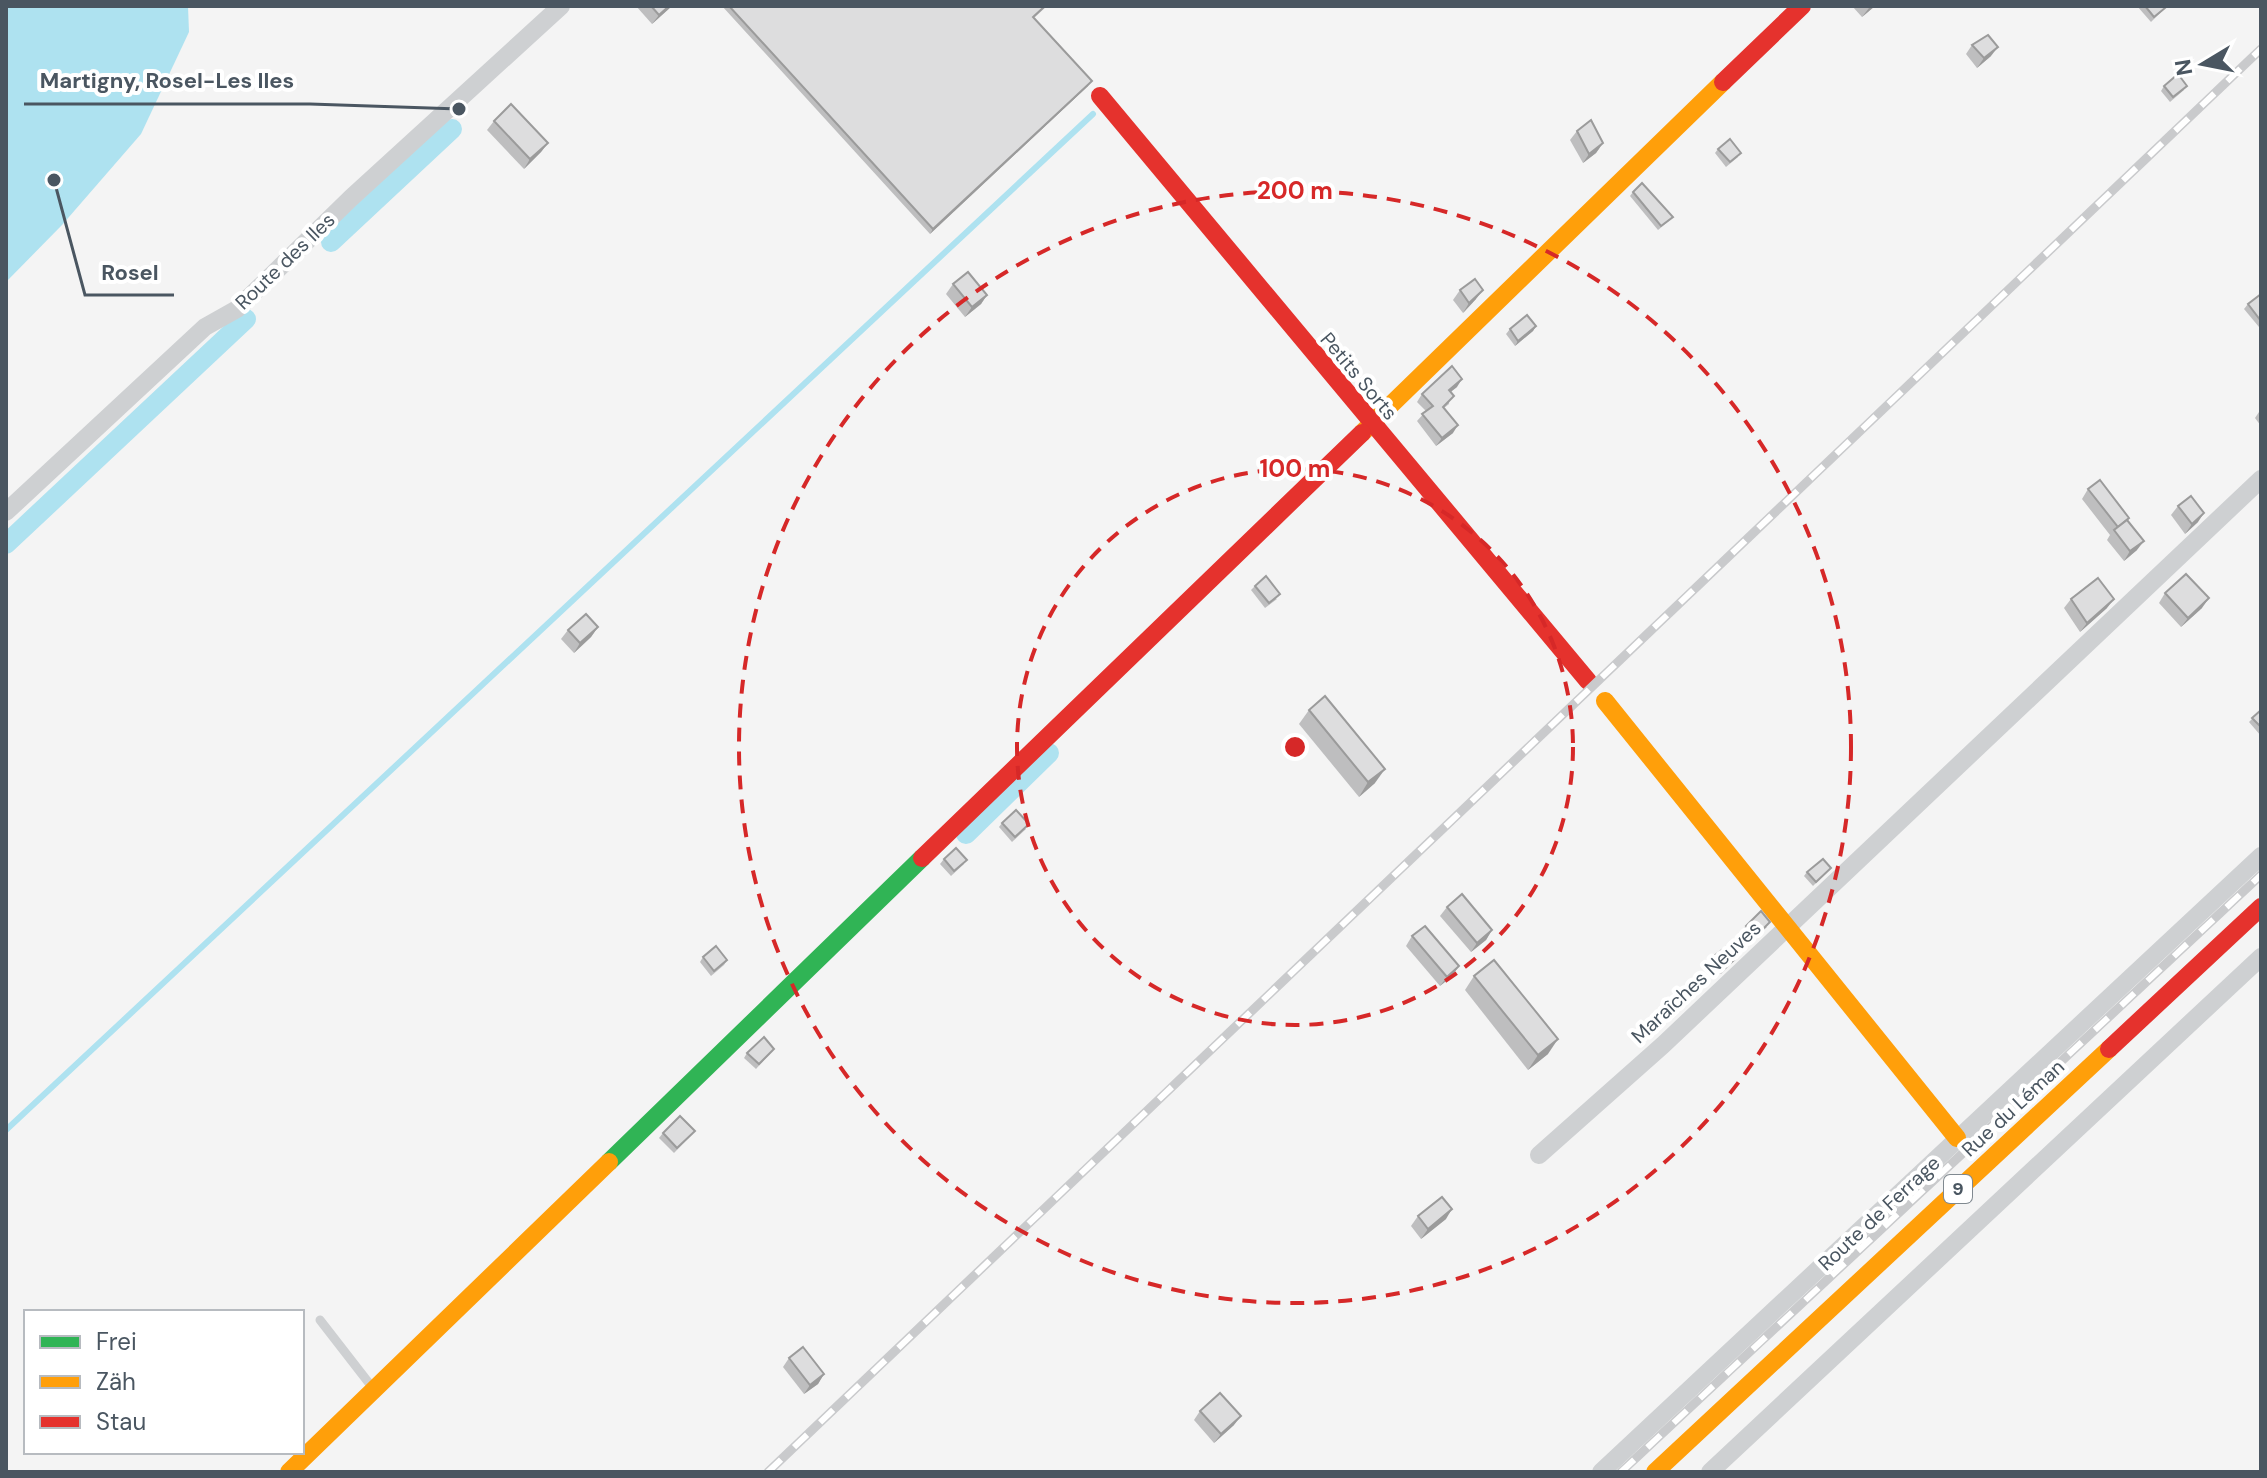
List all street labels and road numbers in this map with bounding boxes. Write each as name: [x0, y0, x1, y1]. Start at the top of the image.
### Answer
street label: Route des Iles: [230, 207, 340, 315]
street label: Petits Sorts: [1315, 327, 1403, 425]
street label: Maraîches Neuves: [1626, 915, 1766, 1049]
street label: Rue du Léman: [1956, 1054, 2070, 1162]
street label: Route de Ferrage: [1813, 1150, 1945, 1276]
road number: 9: [1944, 1175, 1972, 1203]

